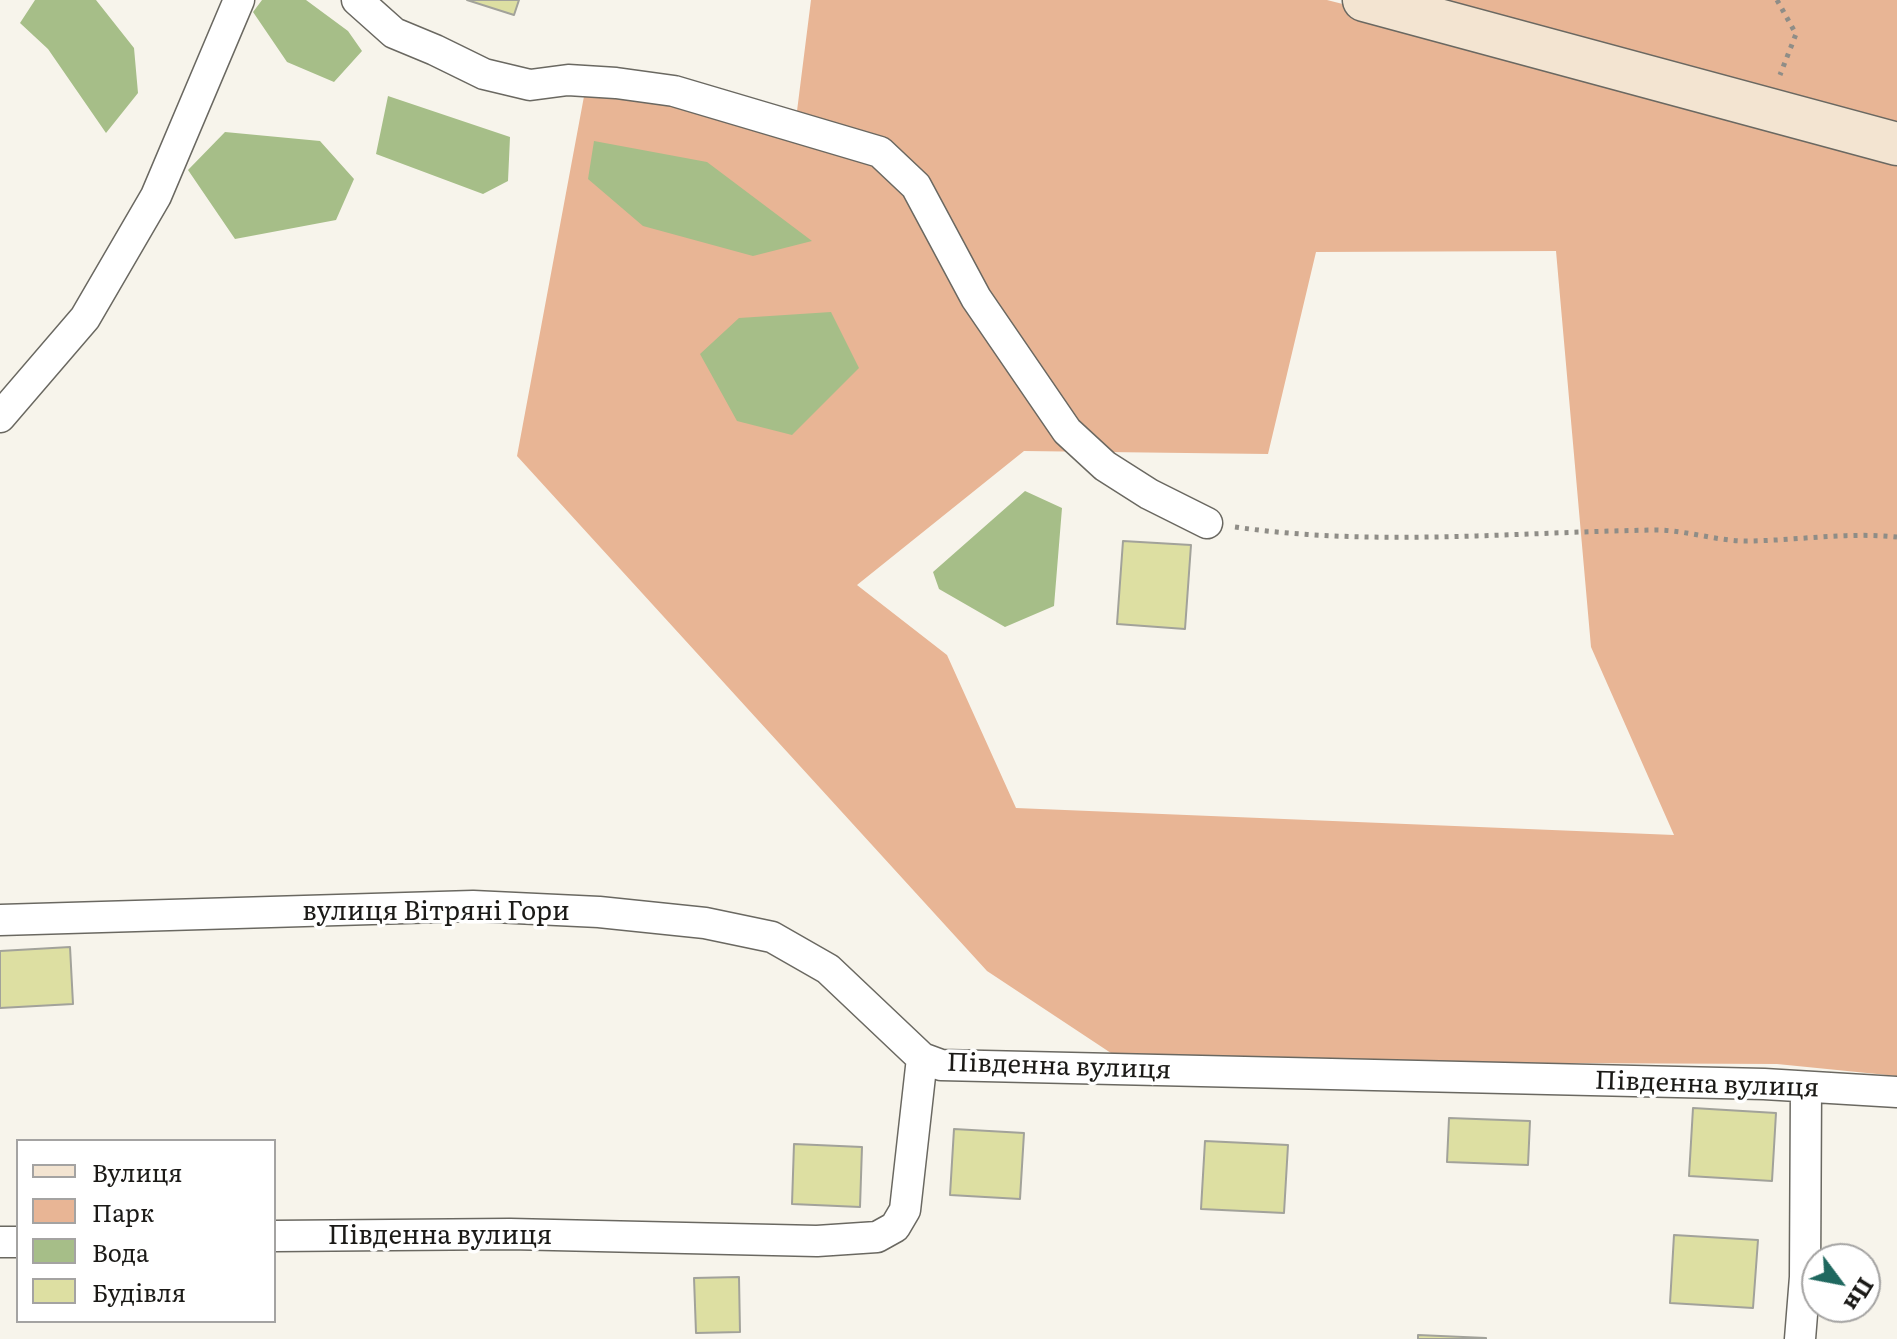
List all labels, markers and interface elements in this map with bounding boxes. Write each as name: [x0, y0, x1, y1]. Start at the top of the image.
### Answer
street label: вулиця Вітряні Гори: [302, 896, 570, 928]
street label: Південна вулиця: [946, 1047, 1172, 1087]
street label: Південна вулиця: [1594, 1065, 1820, 1105]
legend: [16, 1139, 276, 1323]
text: Вулиця: [92, 1154, 183, 1189]
text: Парк: [92, 1194, 154, 1229]
street label: Південна вулиця: [328, 1220, 552, 1252]
text: Вода: [92, 1234, 149, 1269]
north arrow: [1801, 1243, 1881, 1323]
text: Пн: [1837, 1272, 1883, 1318]
text: Будівля: [92, 1274, 186, 1309]

